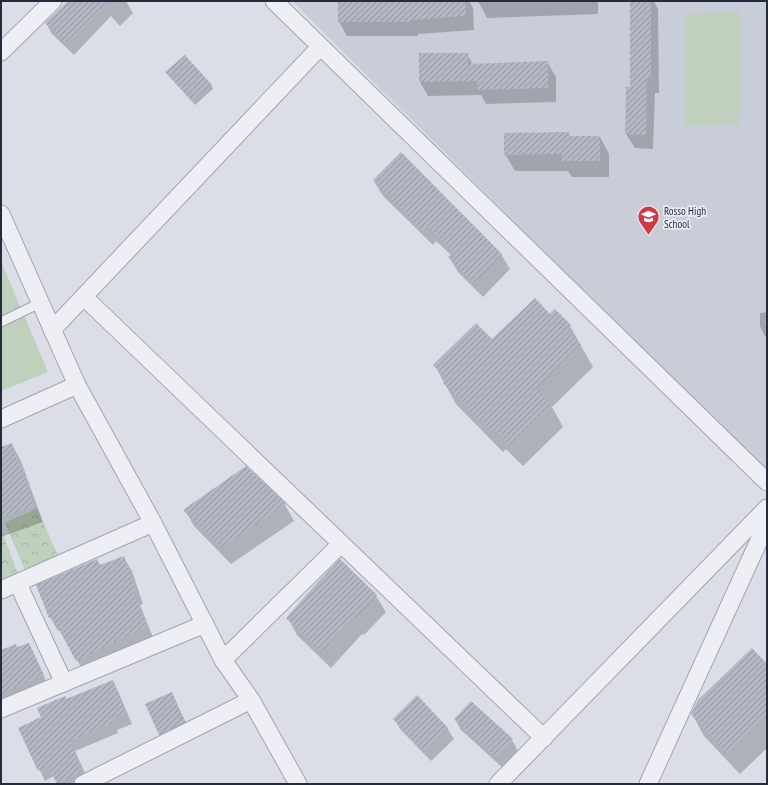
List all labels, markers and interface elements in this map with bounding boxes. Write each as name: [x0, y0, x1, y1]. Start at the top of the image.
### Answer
school or university icon: Rosso High School: [635, 204, 661, 237]
place label: Rosso High School: [664, 204, 706, 231]

